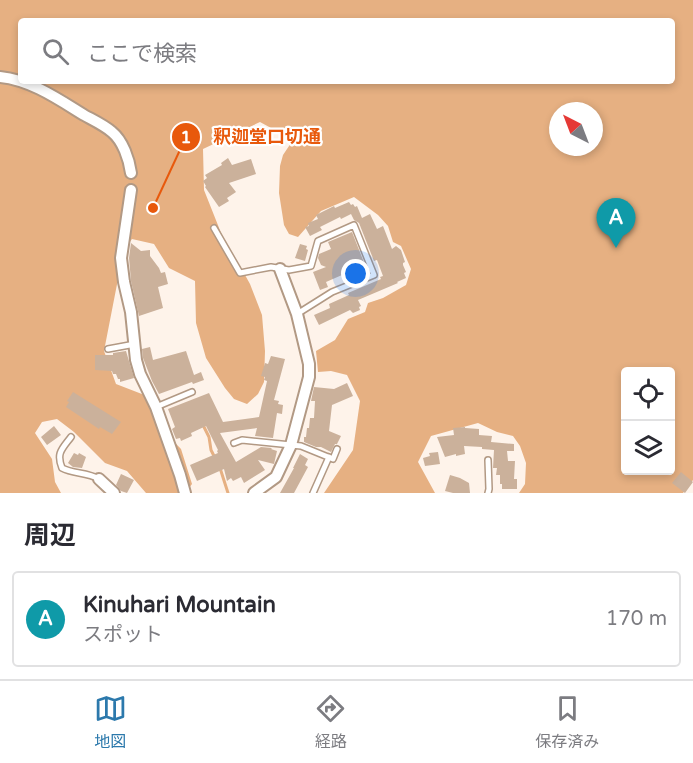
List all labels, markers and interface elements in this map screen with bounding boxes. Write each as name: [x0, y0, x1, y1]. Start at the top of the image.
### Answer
search box: [18, 18, 675, 84]
icon: search: [39, 35, 72, 68]
text: ここで検索: [87, 41, 197, 67]
north arrow: [549, 102, 603, 156]
callout: 釈迦堂口切通: [171, 119, 333, 155]
text: 1: [180, 126, 192, 148]
text: 釈迦堂口切通: [213, 126, 321, 148]
pin: A: [596, 198, 636, 248]
your location: [341, 259, 370, 288]
map controls: [621, 367, 675, 475]
button: locate: [621, 367, 675, 421]
button: layers: [621, 421, 675, 475]
text: 周辺: [24, 520, 76, 551]
text: Kinuhari Mountain: [83, 592, 276, 618]
text: A: [38, 607, 53, 631]
text: 170 m: [606, 607, 667, 631]
text: スポット: [83, 623, 163, 647]
tab: 地図: [94, 692, 127, 752]
tab: 経路: [314, 692, 347, 752]
tab: 保存済み: [535, 692, 599, 752]

